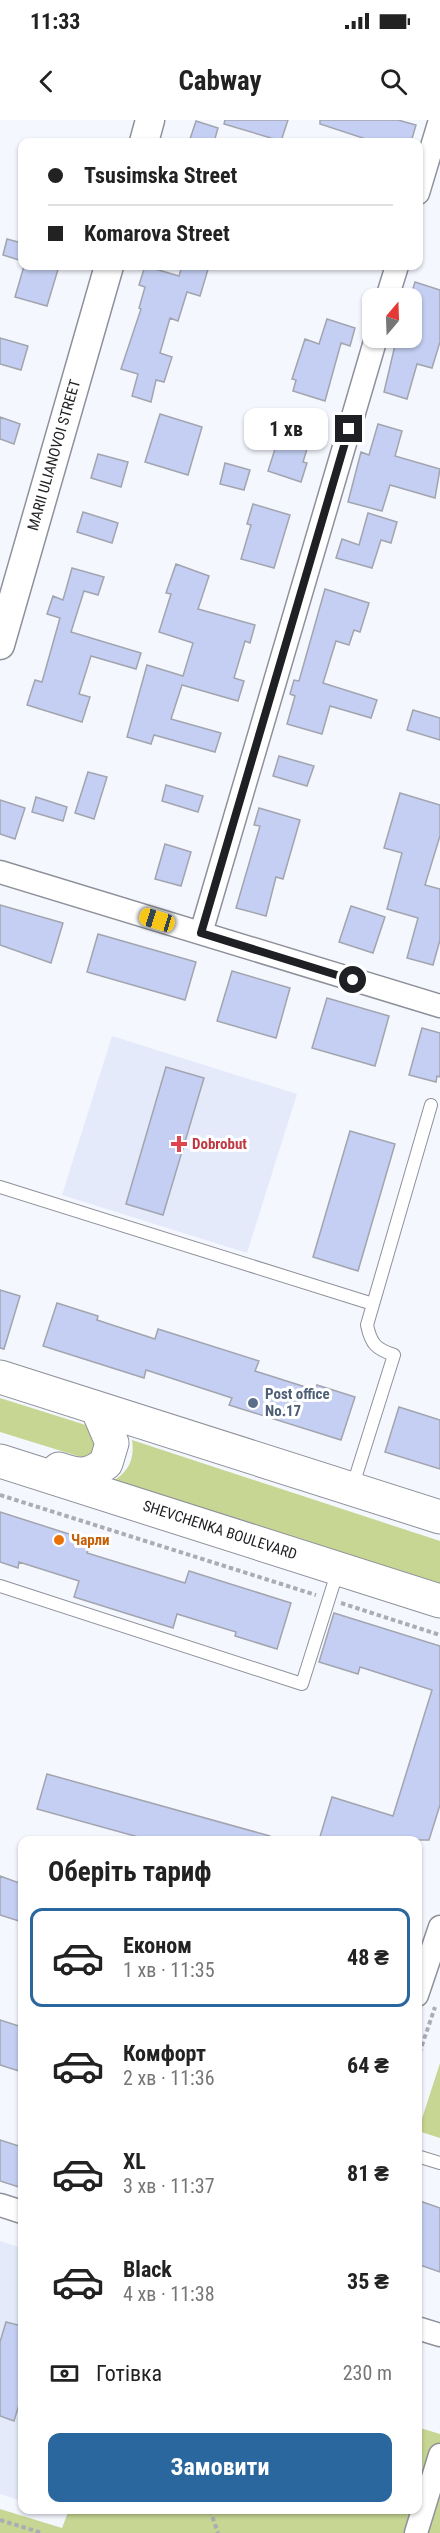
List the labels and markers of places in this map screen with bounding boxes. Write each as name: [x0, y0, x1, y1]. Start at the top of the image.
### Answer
marker: Dobrobut: [170, 1135, 188, 1153]
place label: Dobrobut: [192, 1135, 247, 1153]
place label: Post office No.17: [265, 1385, 330, 1420]
marker: Post office No.17: [246, 1396, 260, 1410]
place label: Чарли: [71, 1531, 110, 1549]
marker: Чарли: [52, 1533, 66, 1547]

